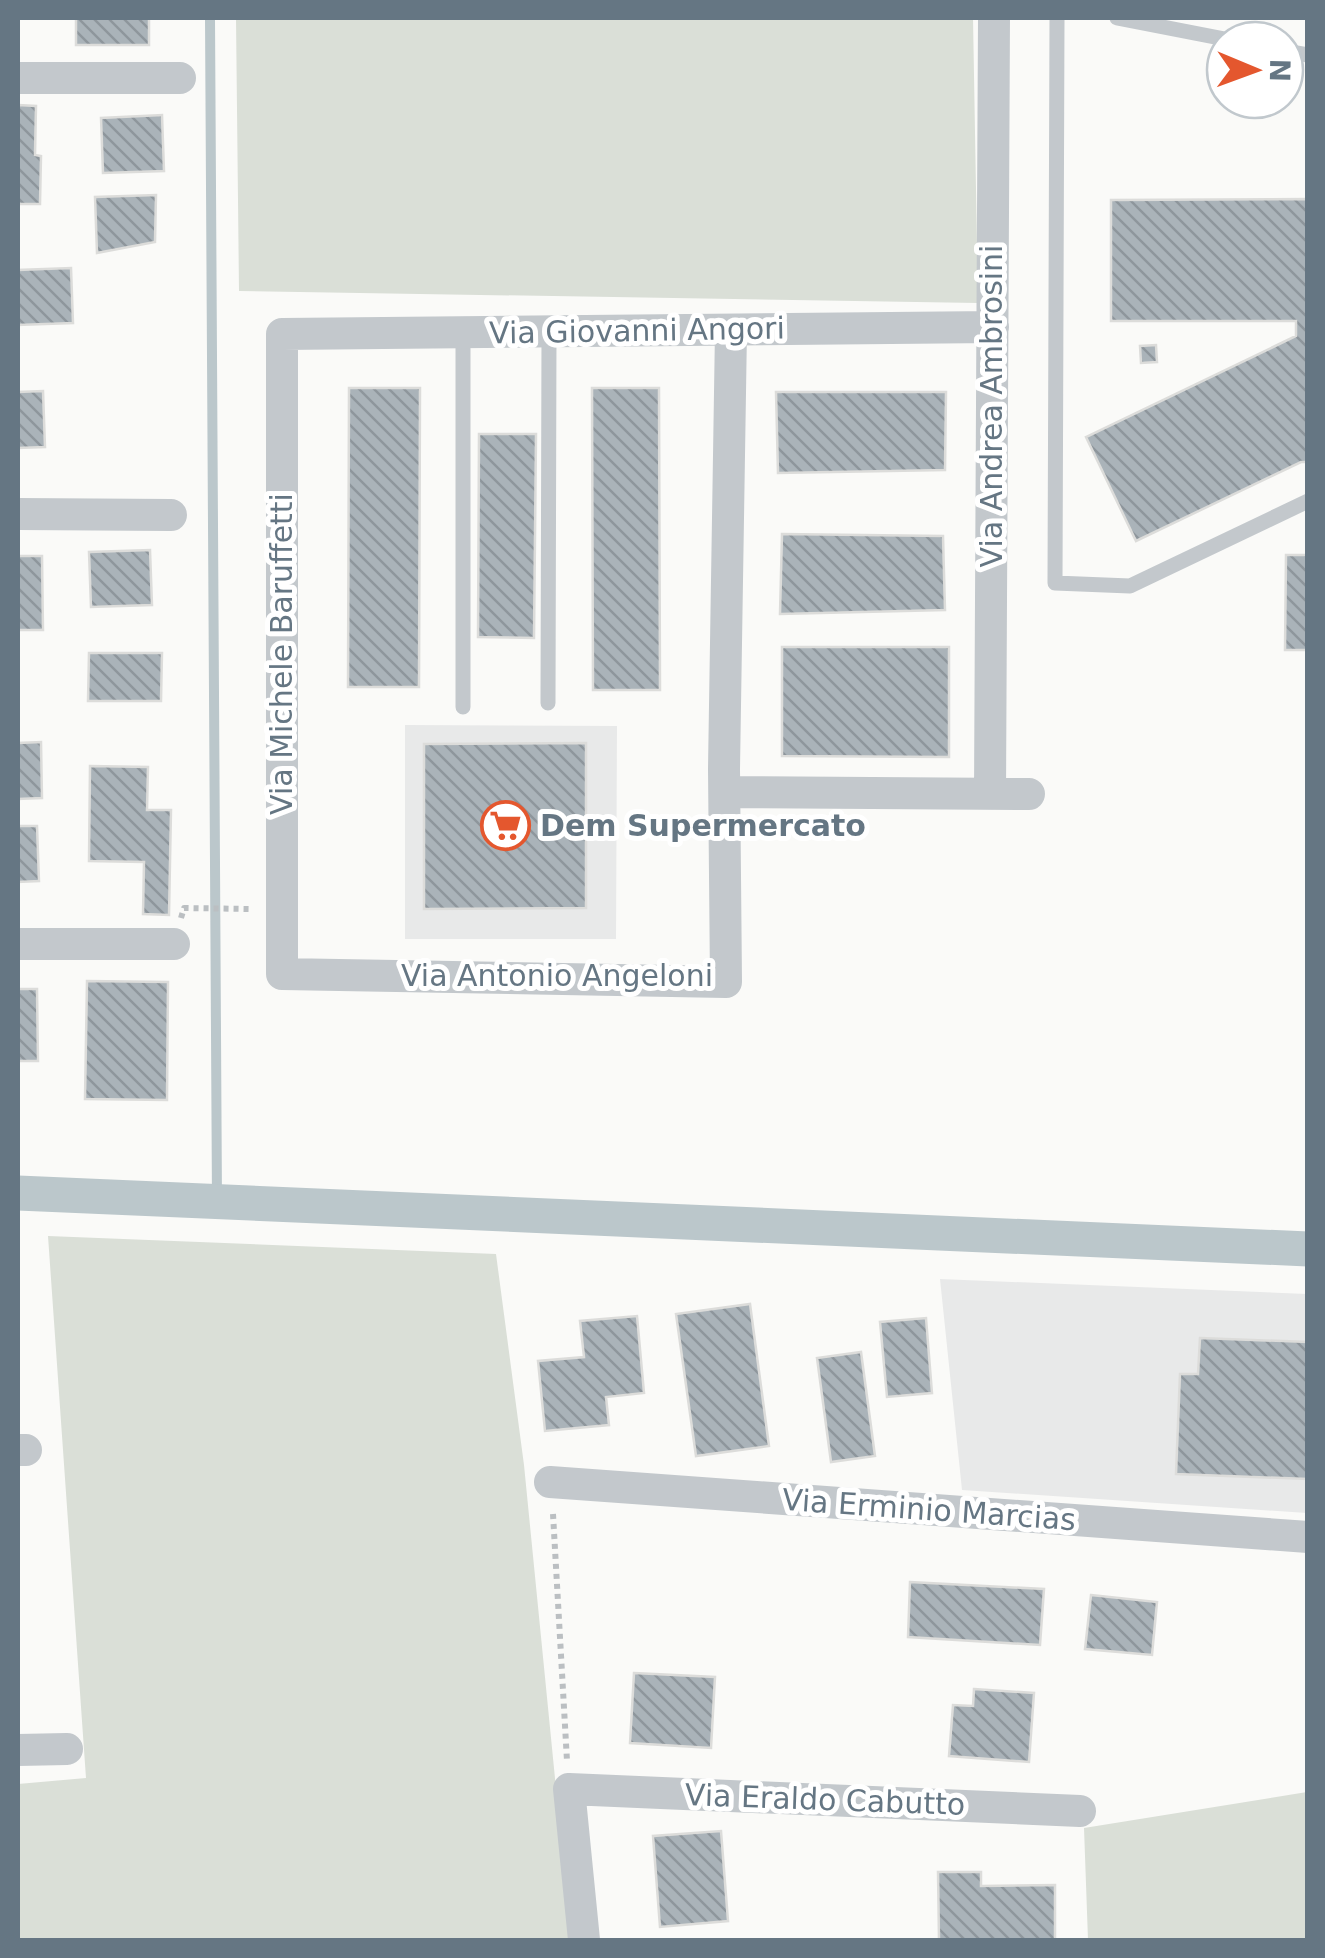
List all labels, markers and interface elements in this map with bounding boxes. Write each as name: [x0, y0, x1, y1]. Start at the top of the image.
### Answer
north arrow: [1205, 20, 1305, 120]
text: N: [1263, 58, 1296, 82]
street label: Via Andrea Ambrosini: [974, 245, 1009, 567]
street label: Via Giovanni Angori: [489, 310, 785, 351]
street label: Via Michele Baruffetti: [264, 493, 299, 815]
supermarket icon: Dem Supermercato: [479, 800, 531, 852]
place label: Dem Supermercato: [540, 808, 866, 843]
street label: Via Antonio Angeloni: [401, 958, 713, 993]
street label: Via Erminio Marcias: [781, 1482, 1077, 1537]
street label: Via Eraldo Cabutto: [684, 1777, 966, 1822]

